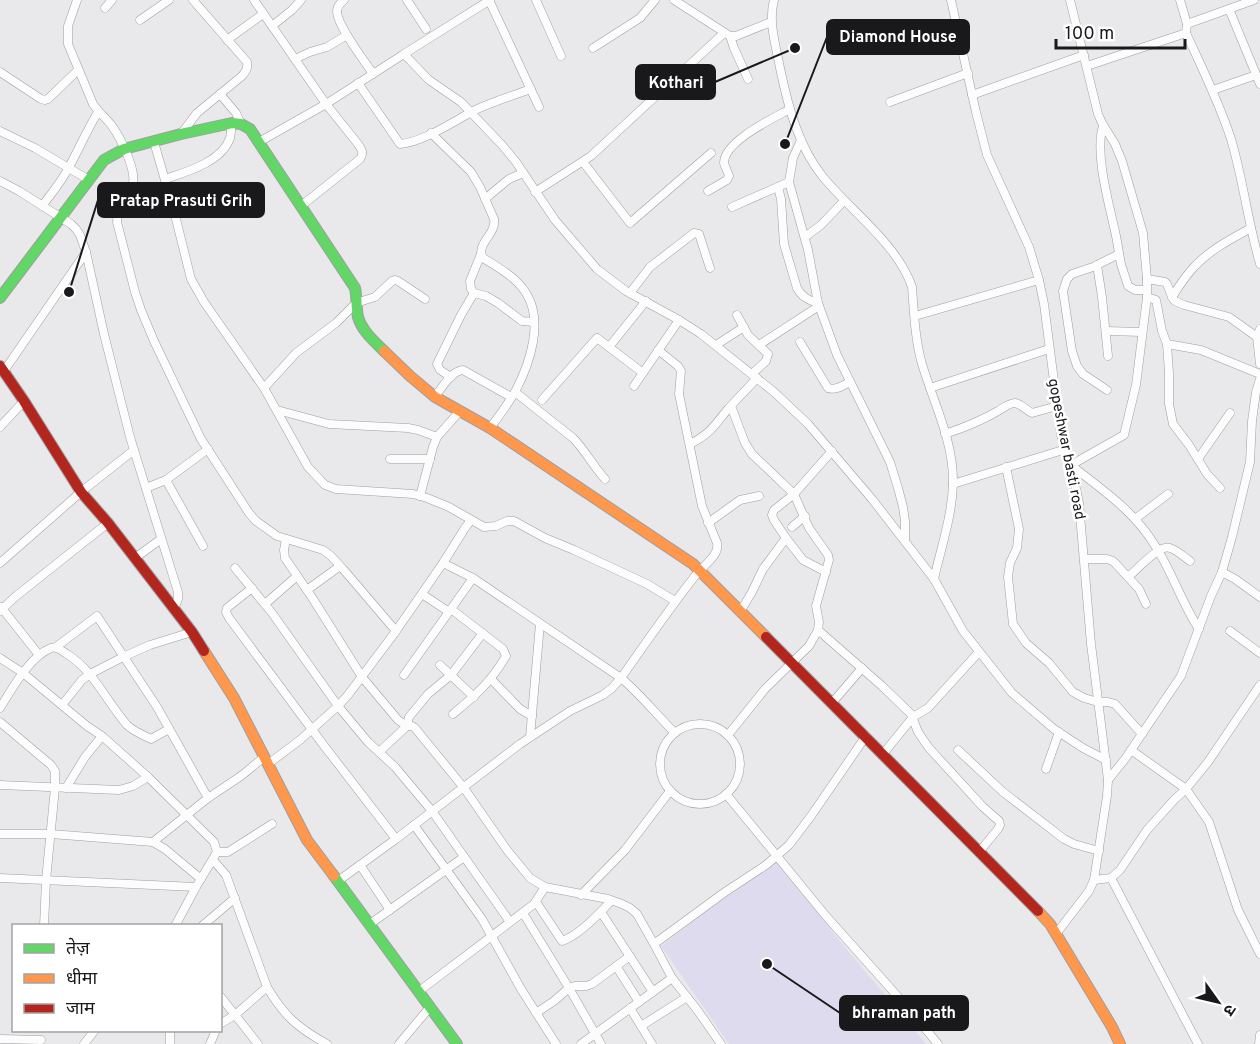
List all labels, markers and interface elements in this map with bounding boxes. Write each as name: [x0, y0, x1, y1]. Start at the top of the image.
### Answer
scale bar: [1056, 12, 1185, 50]
callout: Diamond House: [827, 20, 969, 54]
text: 100 m: [1065, 23, 1114, 46]
text: Diamond House: [839, 28, 957, 48]
callout: Kothari: [636, 65, 715, 99]
text: Kothari: [648, 74, 704, 94]
callout: Pratap Prasuti Grih: [98, 183, 264, 217]
text: Pratap Prasuti Grih: [110, 192, 252, 212]
street label: gopeshwar basti road: [1043, 377, 1089, 521]
legend: [12, 924, 222, 1032]
text: तेज़: [66, 937, 90, 961]
text: धीमा: [66, 968, 97, 991]
north arrow: [1188, 972, 1248, 1032]
callout: bhraman path: [840, 996, 968, 1030]
text: जाम: [66, 998, 96, 1021]
text: उ: [1218, 1000, 1240, 1019]
text: bhraman path: [852, 1004, 956, 1024]

